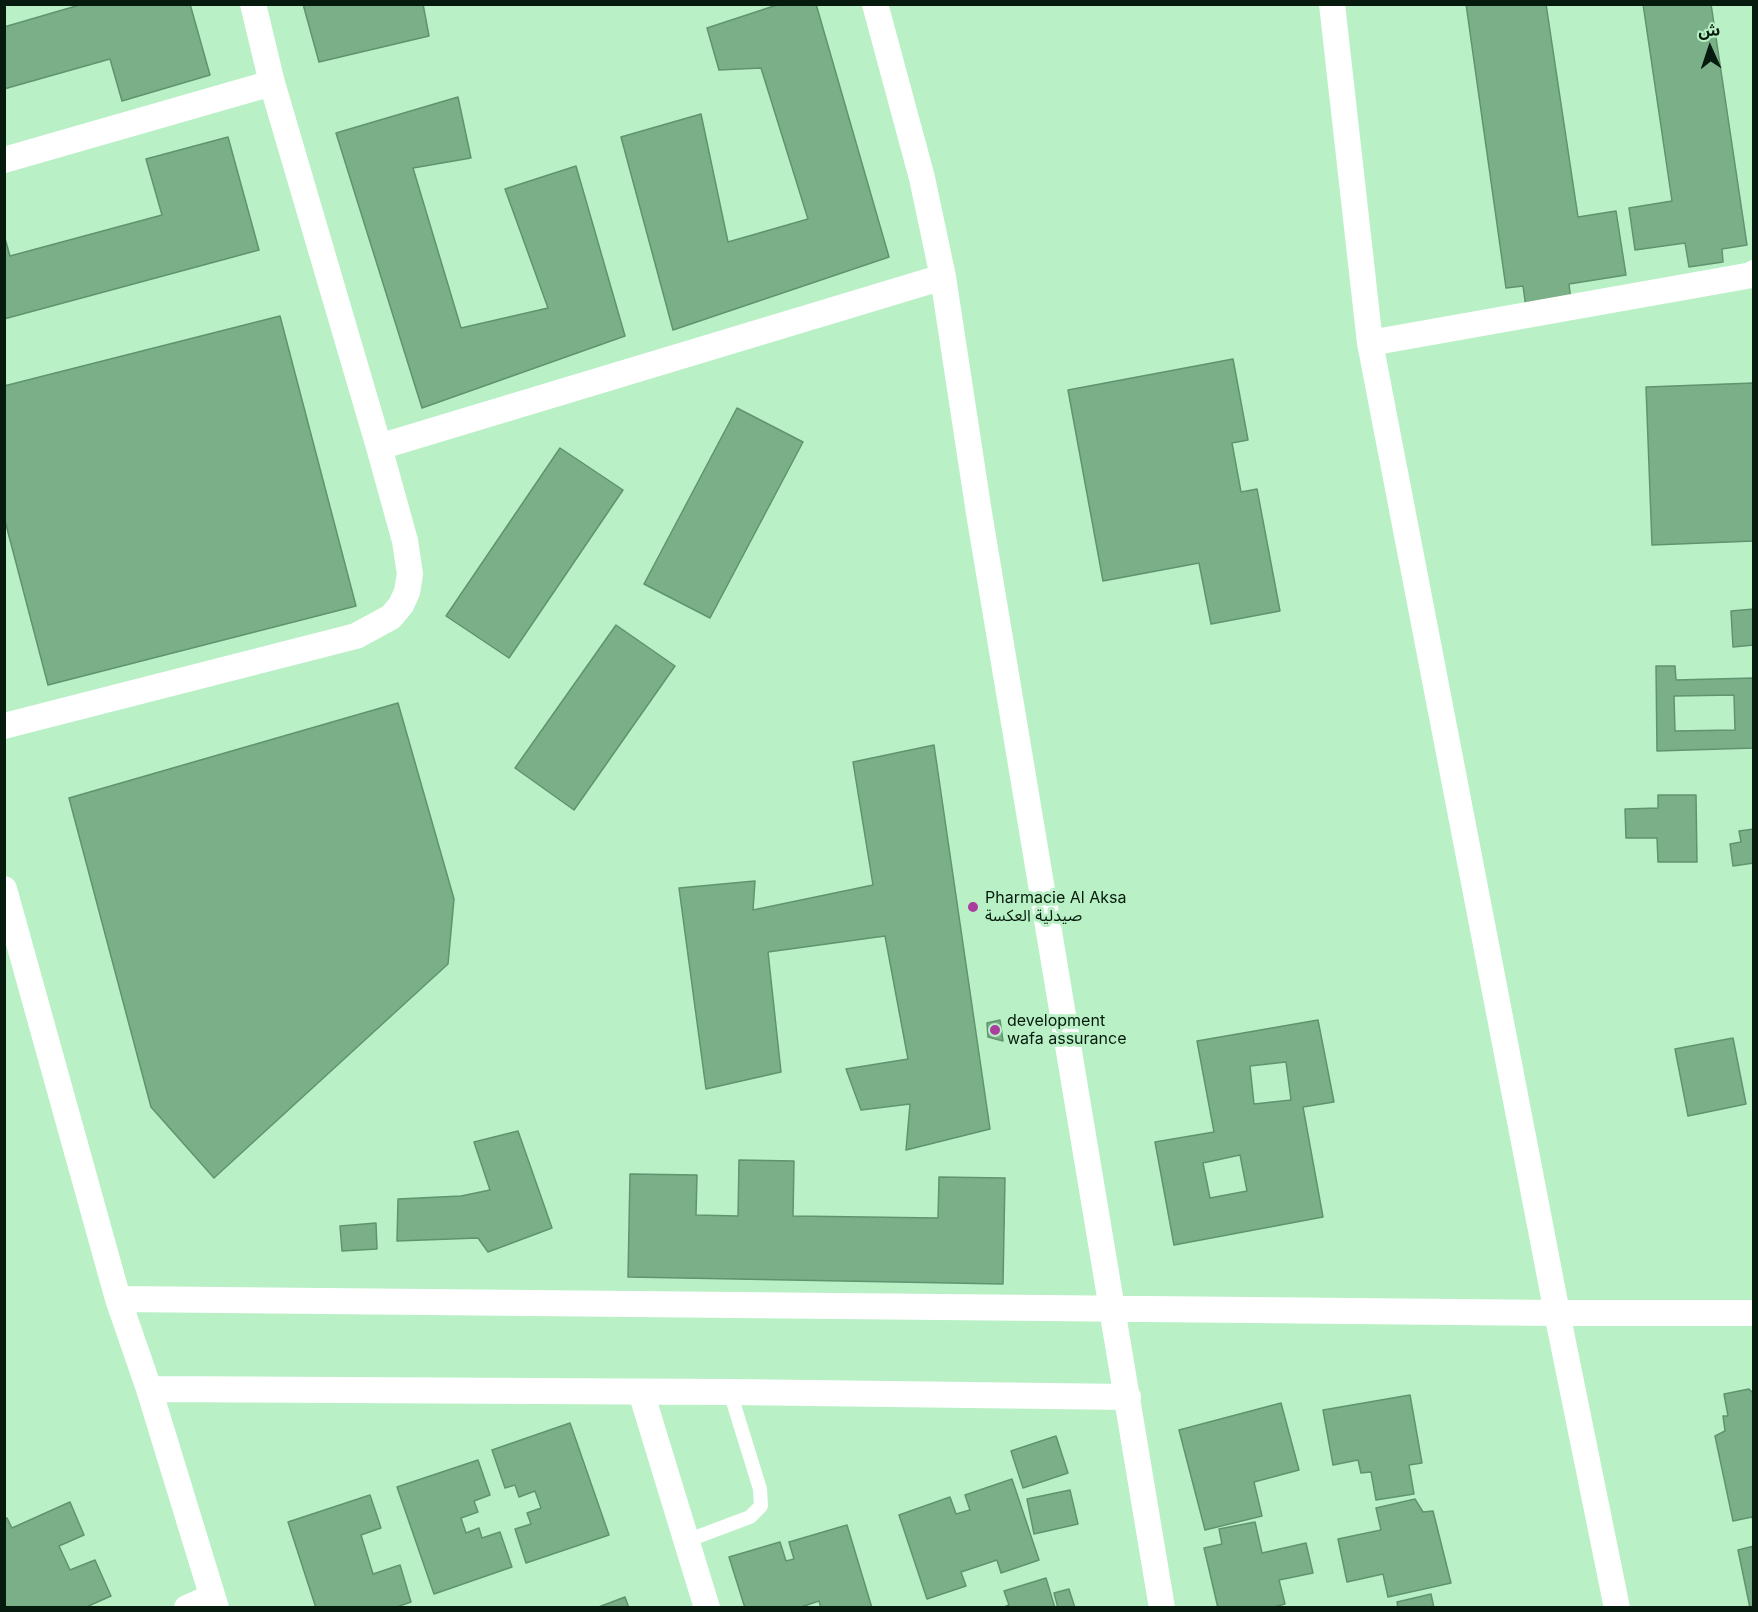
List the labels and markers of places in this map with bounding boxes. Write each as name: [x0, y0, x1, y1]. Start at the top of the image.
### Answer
place label: Pharmacie Al Aksa صيدلية العكسة: [985, 888, 1126, 926]
marker: Pharmacie Al Aksa صيدلية العكسة: [966, 900, 980, 914]
place label: development wafa assurance: [1007, 1011, 1126, 1049]
marker: development wafa assurance: [988, 1023, 1002, 1037]

